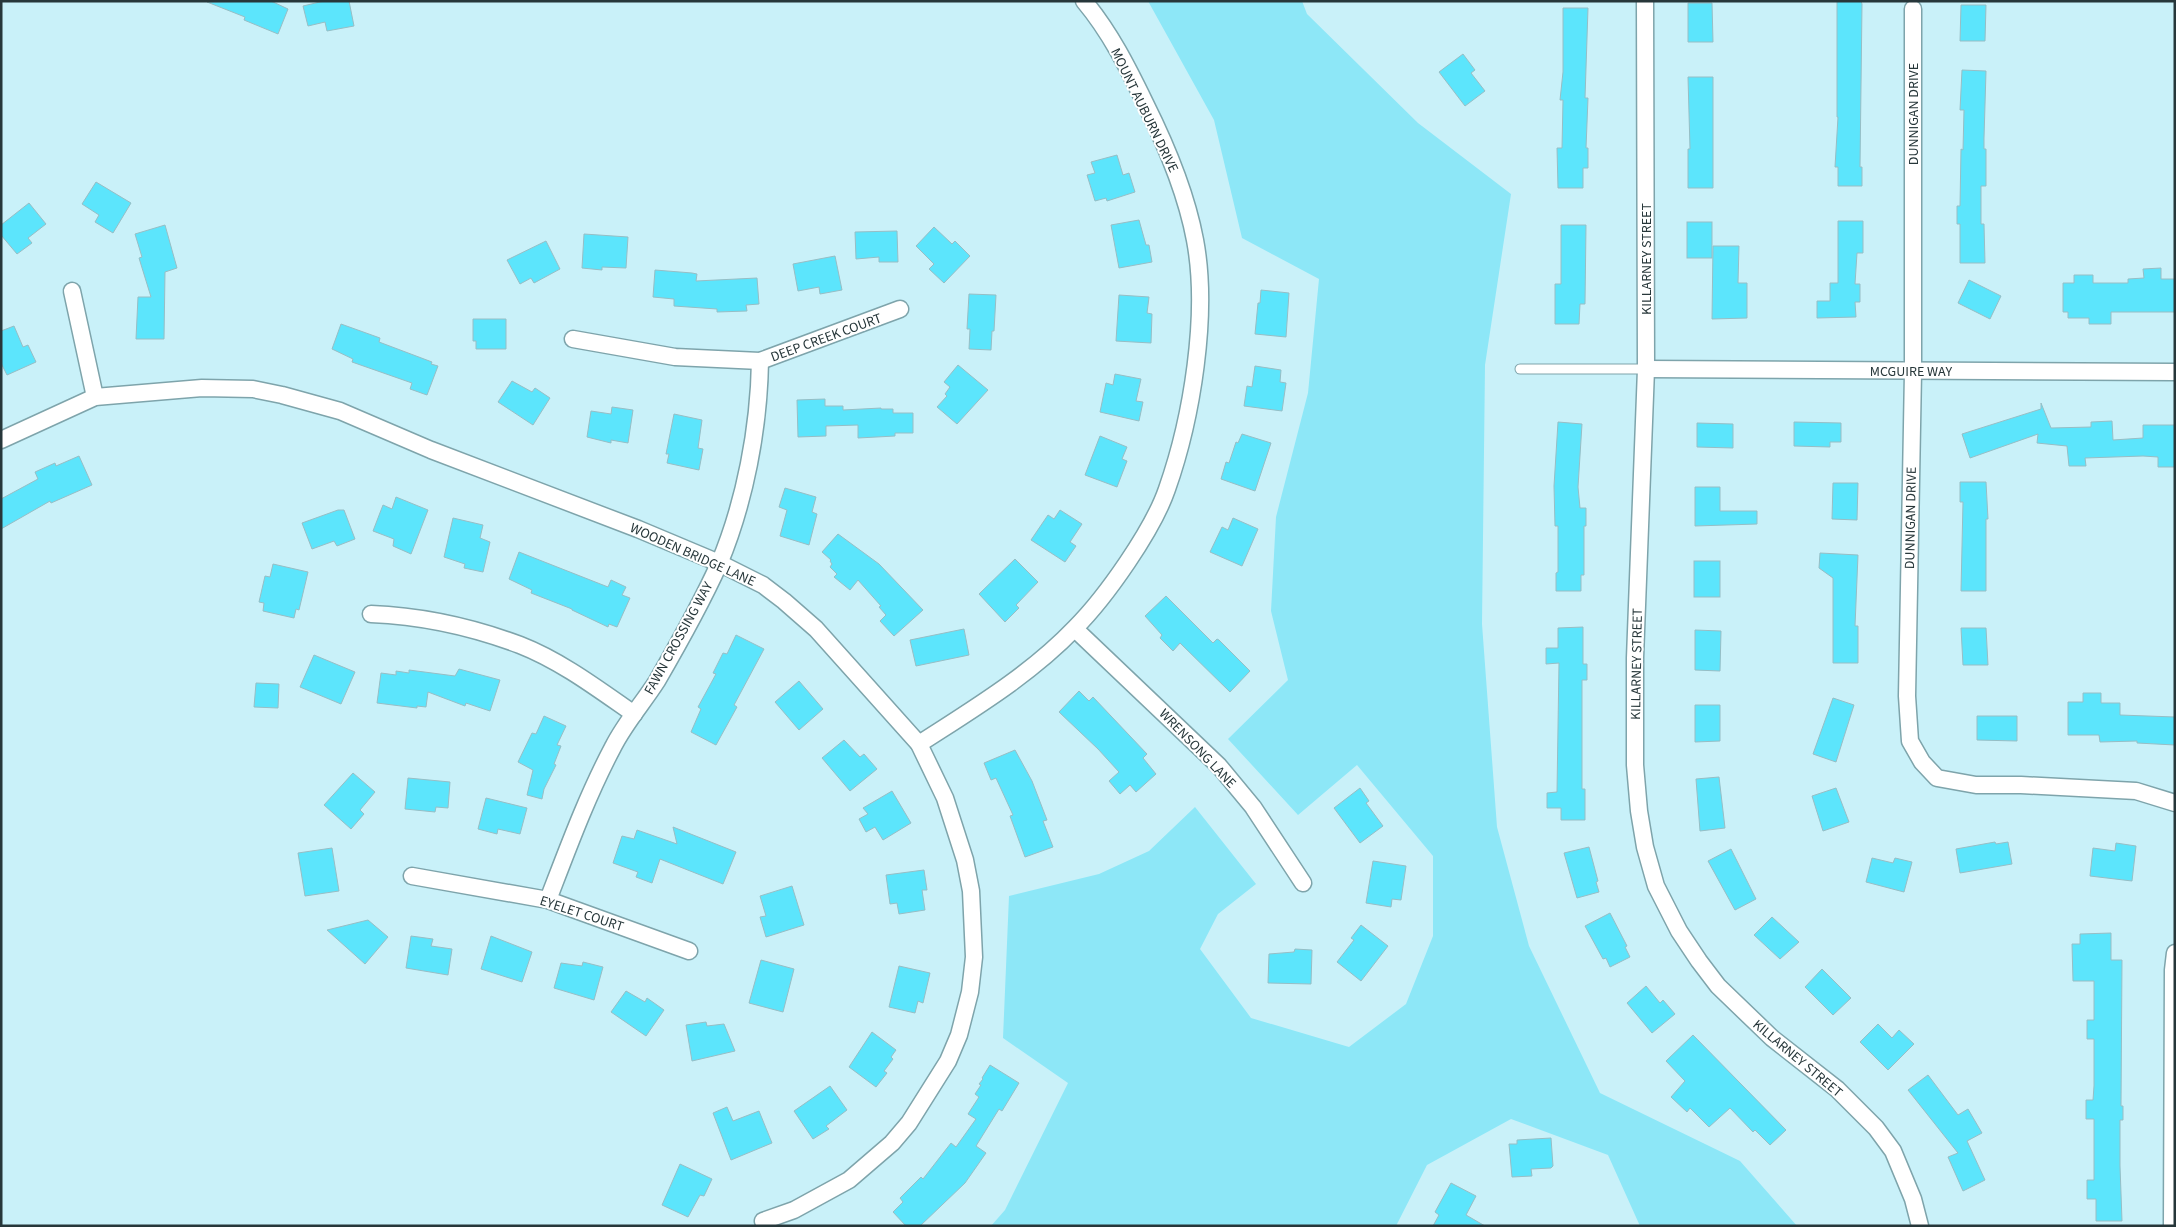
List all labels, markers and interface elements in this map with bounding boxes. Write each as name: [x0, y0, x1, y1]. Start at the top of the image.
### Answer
street label: MOUNT AUBURN DRIVE: [1105, 45, 1183, 176]
street label: DUNNIGAN DRIVE: [1904, 63, 1924, 165]
street label: KILLARNEY STREET: [1637, 203, 1657, 315]
street label: DEEP CREEK COURT: [768, 308, 885, 367]
street label: MCGUIRE WAY: [1870, 362, 1953, 382]
street label: DUNNIGAN DRIVE: [1900, 467, 1922, 569]
street label: WOODEN BRIDGE LANE: [627, 518, 759, 592]
street label: FAWN CROSSING WAY: [640, 578, 718, 698]
street label: KILLARNEY STREET: [1626, 607, 1648, 720]
street label: WRENSONG LANE: [1154, 704, 1240, 793]
street label: EYELET COURT: [537, 891, 627, 937]
street label: KILLARNEY STREET: [1748, 1015, 1847, 1103]

